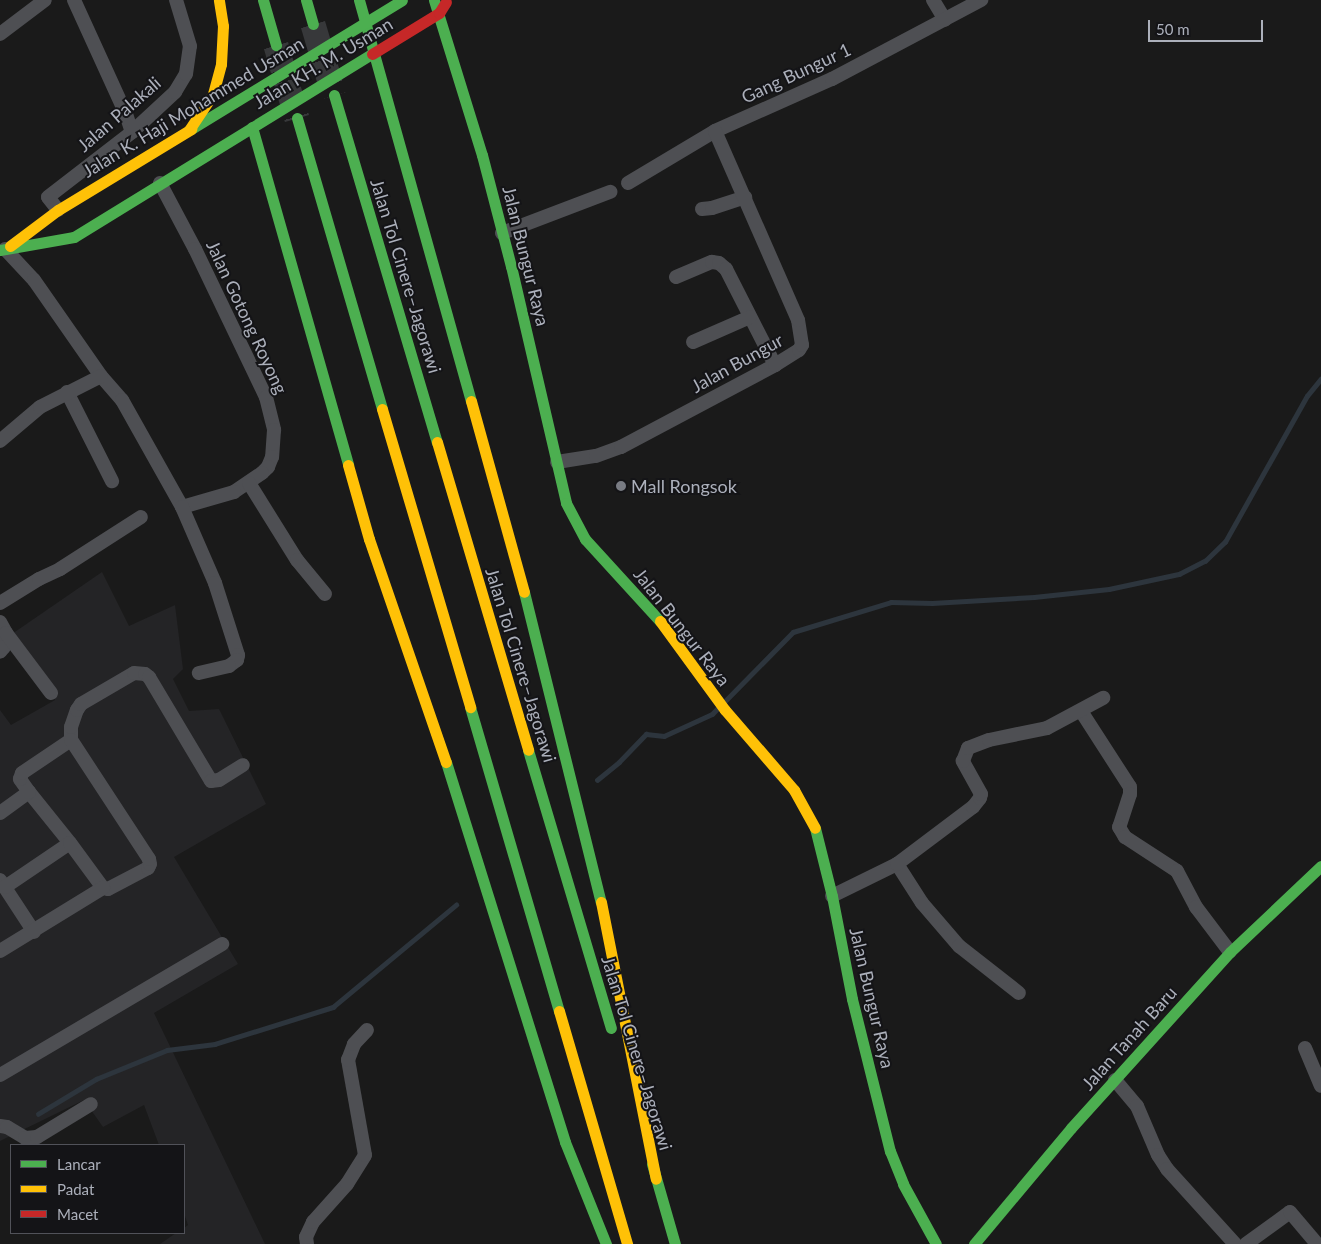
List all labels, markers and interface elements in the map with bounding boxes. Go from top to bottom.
scale bar [1151,10,1266,42]
street label: Jalan KH. M. Usman [249,13,397,113]
text: 50 m [1156,20,1190,38]
street label: Jalan K. Haji Mohammed Usman [78,32,308,182]
street label: Gang Bungur 1 [738,38,854,108]
street label: Jalan Palakali [73,72,165,156]
street label: Jalan Tol Cinere–Jagorawi [366,176,446,376]
street label: Jalan Bungur Raya [498,184,554,328]
street label: Jalan Gotong Royong [202,237,292,397]
street label: Jalan Bungur [687,329,787,397]
place label: Mall Rongsok [631,475,737,497]
marker: Mall Rongsok [615,480,627,492]
street label: Jalan Bungur Raya [629,564,735,690]
street label: Jalan Tol Cinere–Jagorawi [481,565,561,765]
street label: Jalan Bungur Raya [845,925,899,1071]
street label: Jalan Tol Cinere–Jagorawi [597,953,677,1153]
street label: Jalan Tanah Baru [1077,982,1181,1094]
legend [10,1144,185,1234]
text: Lancar [57,1155,101,1173]
text: Padat [57,1180,94,1198]
text: Macet [57,1205,98,1223]

